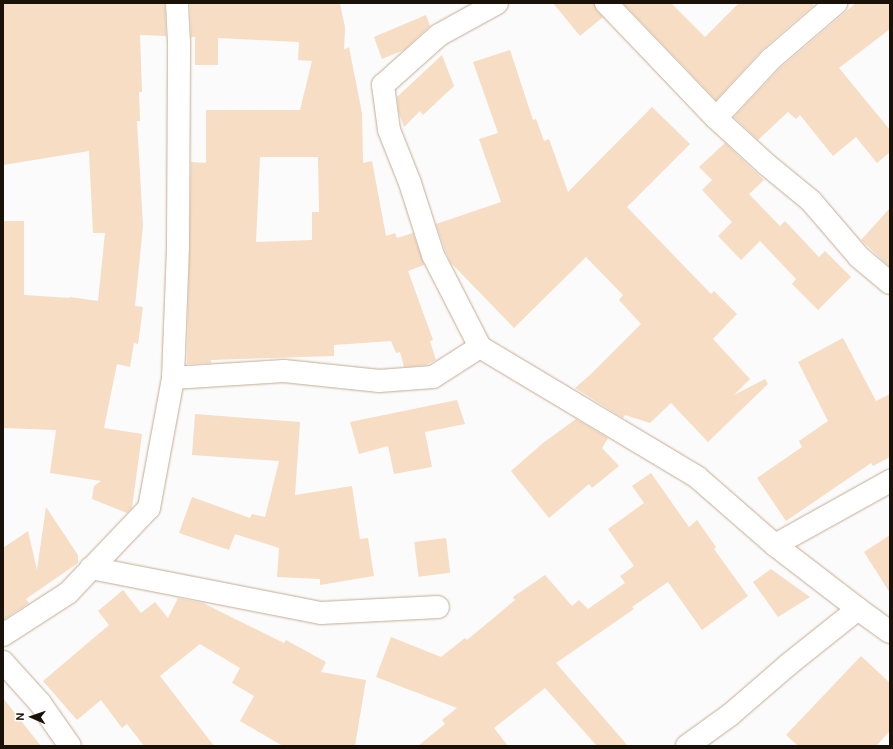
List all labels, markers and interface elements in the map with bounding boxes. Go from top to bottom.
north arrow [12,697,52,737]
text: N [13,712,27,721]

